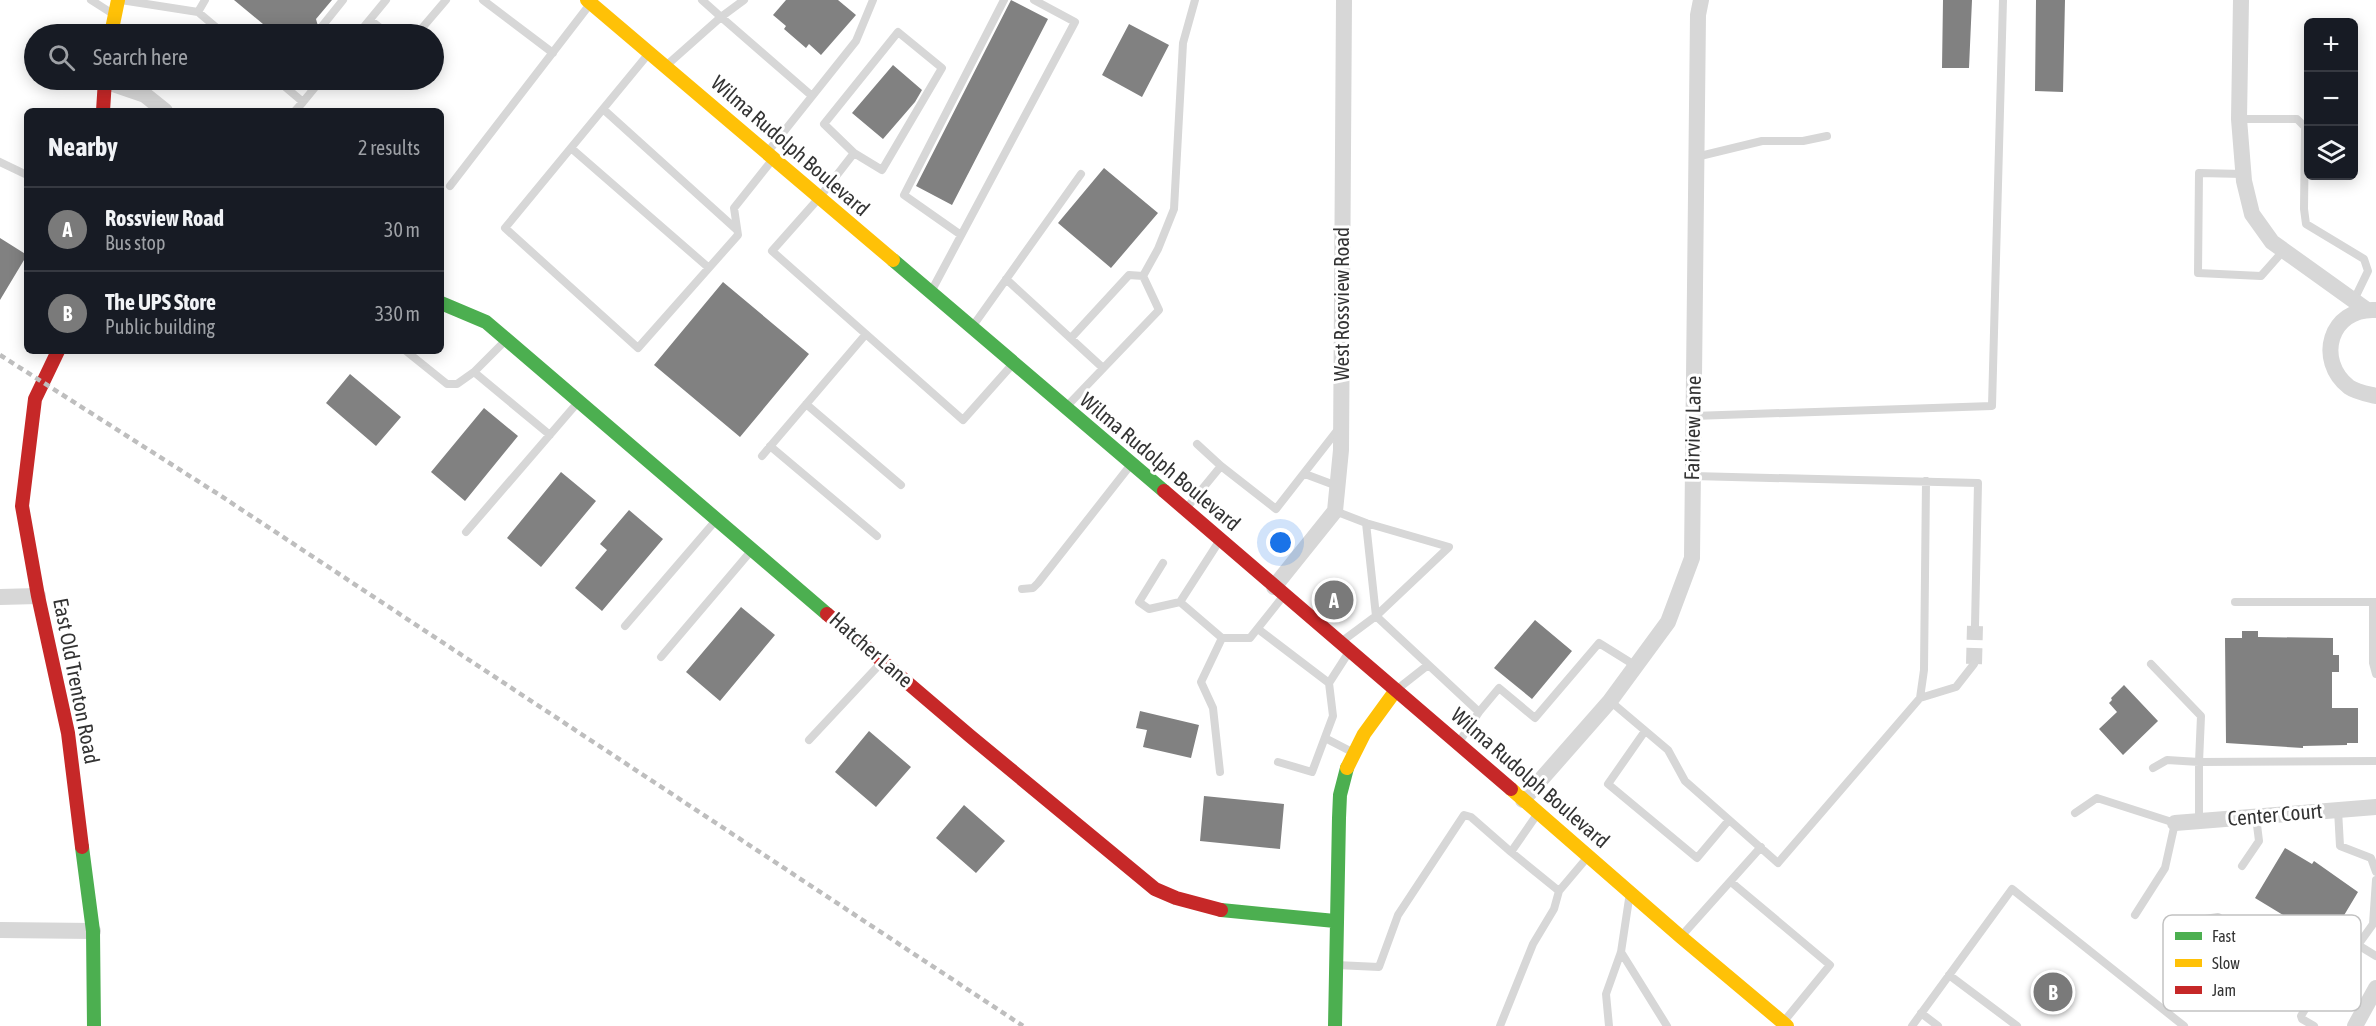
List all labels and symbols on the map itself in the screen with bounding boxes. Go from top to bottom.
street label: Wilma Rudolph Boulevard [707,70,875,220]
street label: West Rossview Road [1329,227,1353,381]
street label: Fairview Lane [1679,375,1705,481]
street label: Wilma Rudolph Boulevard [1076,387,1246,535]
your location [1266,528,1295,557]
pin: A [1314,578,1354,622]
street label: East Old Trenton Road [49,596,105,766]
street label: Hatcher Lane [825,607,918,692]
street label: Wilma Rudolph Boulevard [1447,702,1615,852]
street label: Center Court [2226,798,2323,830]
legend [2163,915,2361,1011]
text: Fast [2212,927,2236,945]
text: Slow [2212,954,2240,972]
pin: B [2034,970,2072,1014]
text: Jam [2212,981,2236,999]

